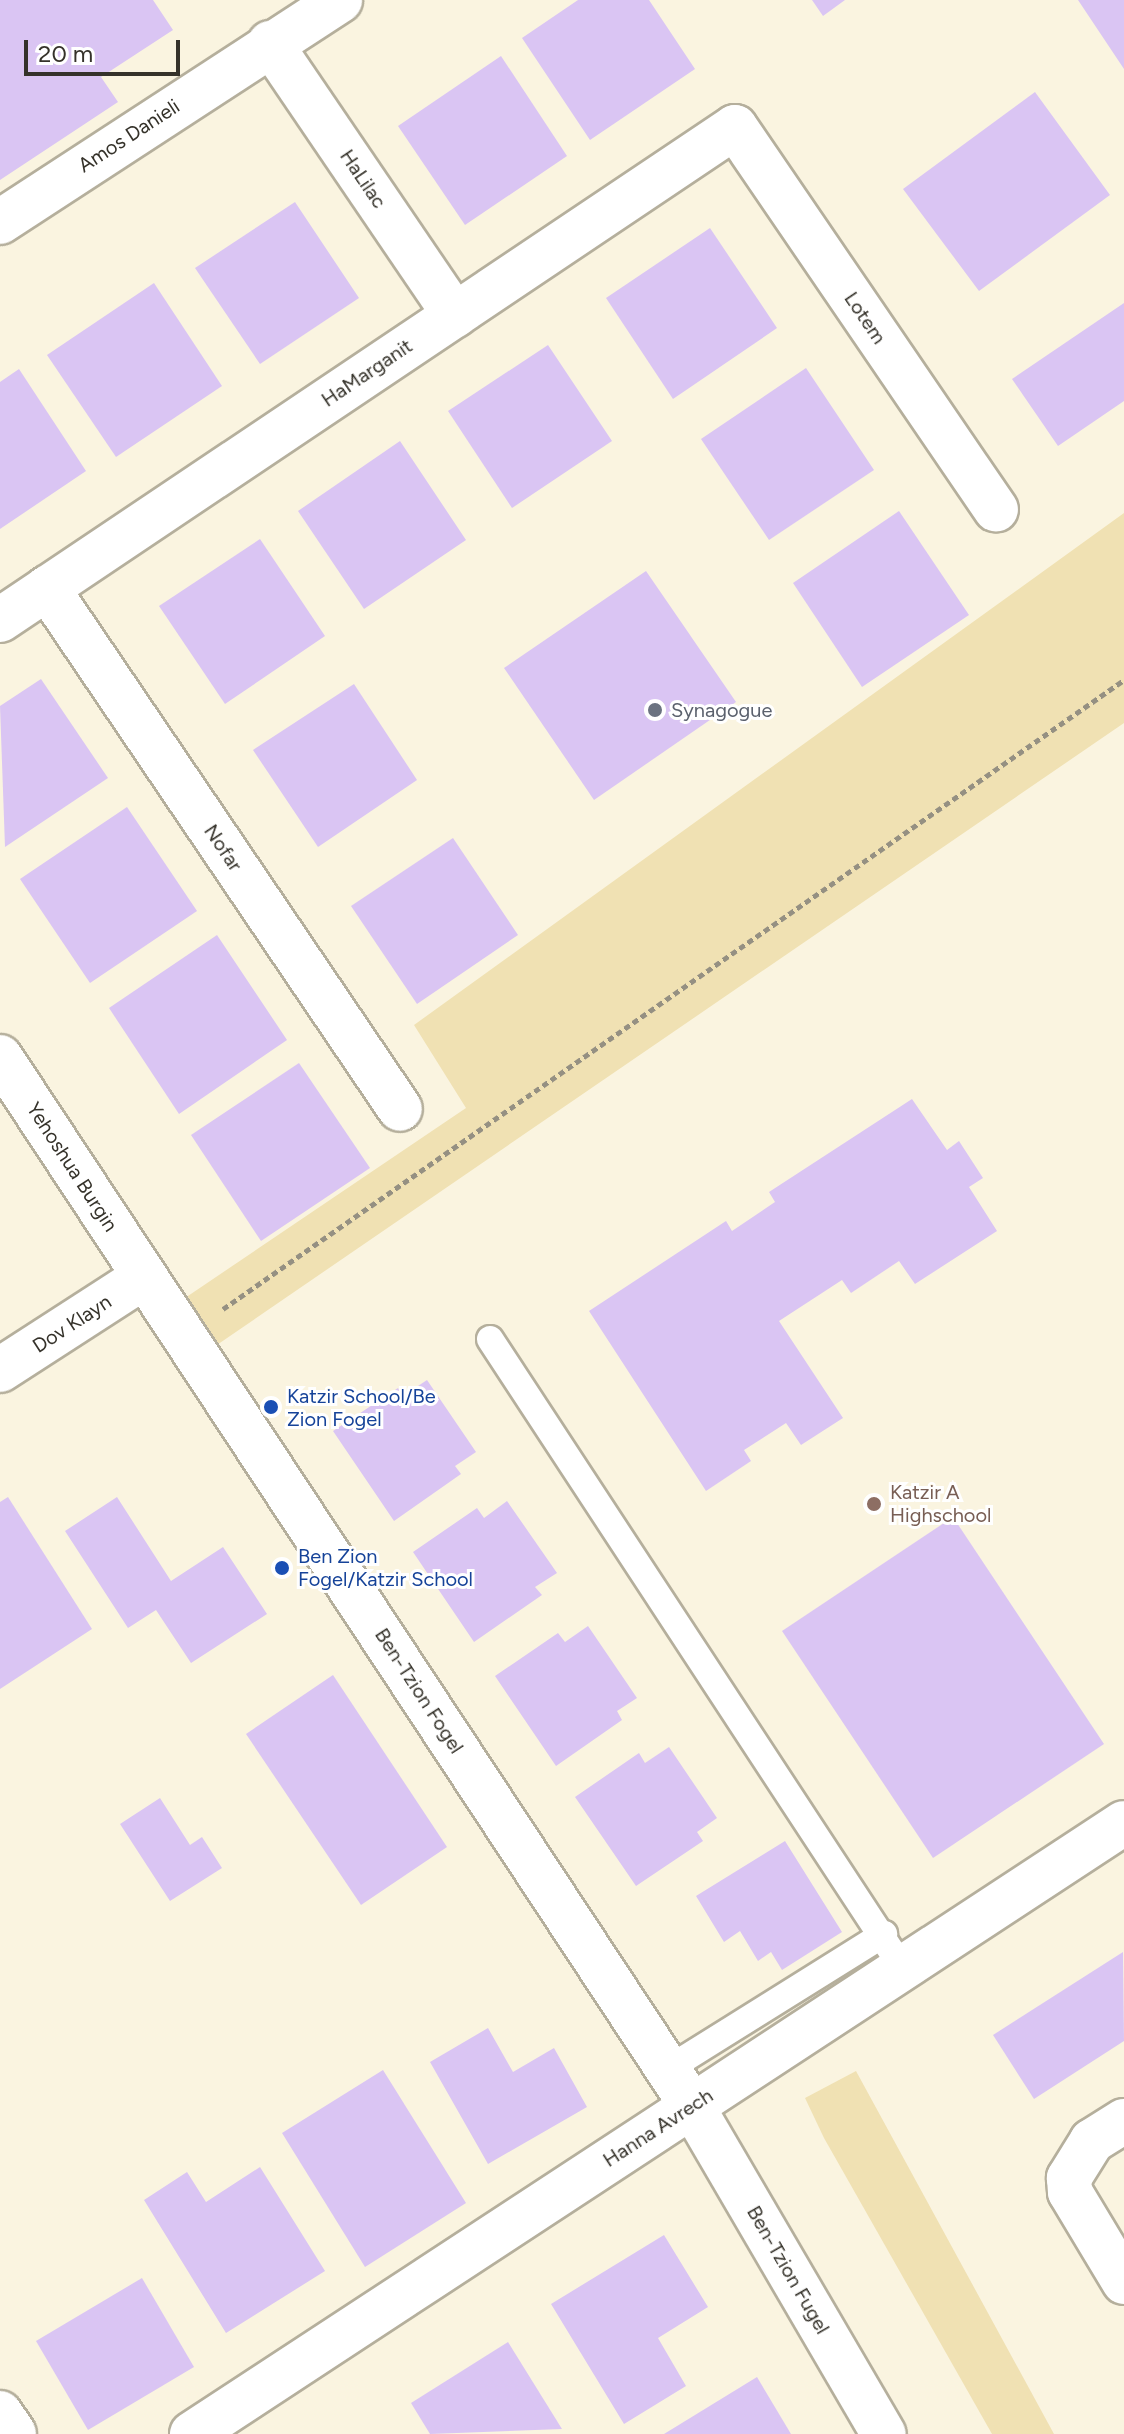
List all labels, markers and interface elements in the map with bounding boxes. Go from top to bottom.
scale bar [28,24,184,74]
text: 20 m [38,39,93,68]
street label: Amos Danieli [74,94,184,178]
street label: HaLilac [335,145,391,213]
street label: Lotem [839,287,891,349]
street label: HaMarganit [317,334,417,412]
place label: Synagogue [671,698,772,722]
marker: Synagogue [646,701,664,719]
street label: Nofar [199,820,247,876]
street label: Yehoshua Burgin [21,1098,123,1236]
street label: Dov Klayn [28,1290,116,1358]
place label: Katzir School/Be Zion Fogel [287,1384,436,1431]
marker: Katzir School/Be Zion Fogel [262,1398,280,1416]
place label: Katzir A Highschool [890,1480,991,1527]
marker: Katzir A Highschool [865,1495,883,1513]
place label: Ben Zion Fogel/Katzir School [298,1544,473,1591]
marker: Ben Zion Fogel/Katzir School [273,1559,291,1577]
street label: Ben-Tzion Fogel [370,1624,468,1758]
street label: Hanna Avrech [599,2084,717,2172]
street label: Ben-Tzion Fugel [742,2202,834,2338]

